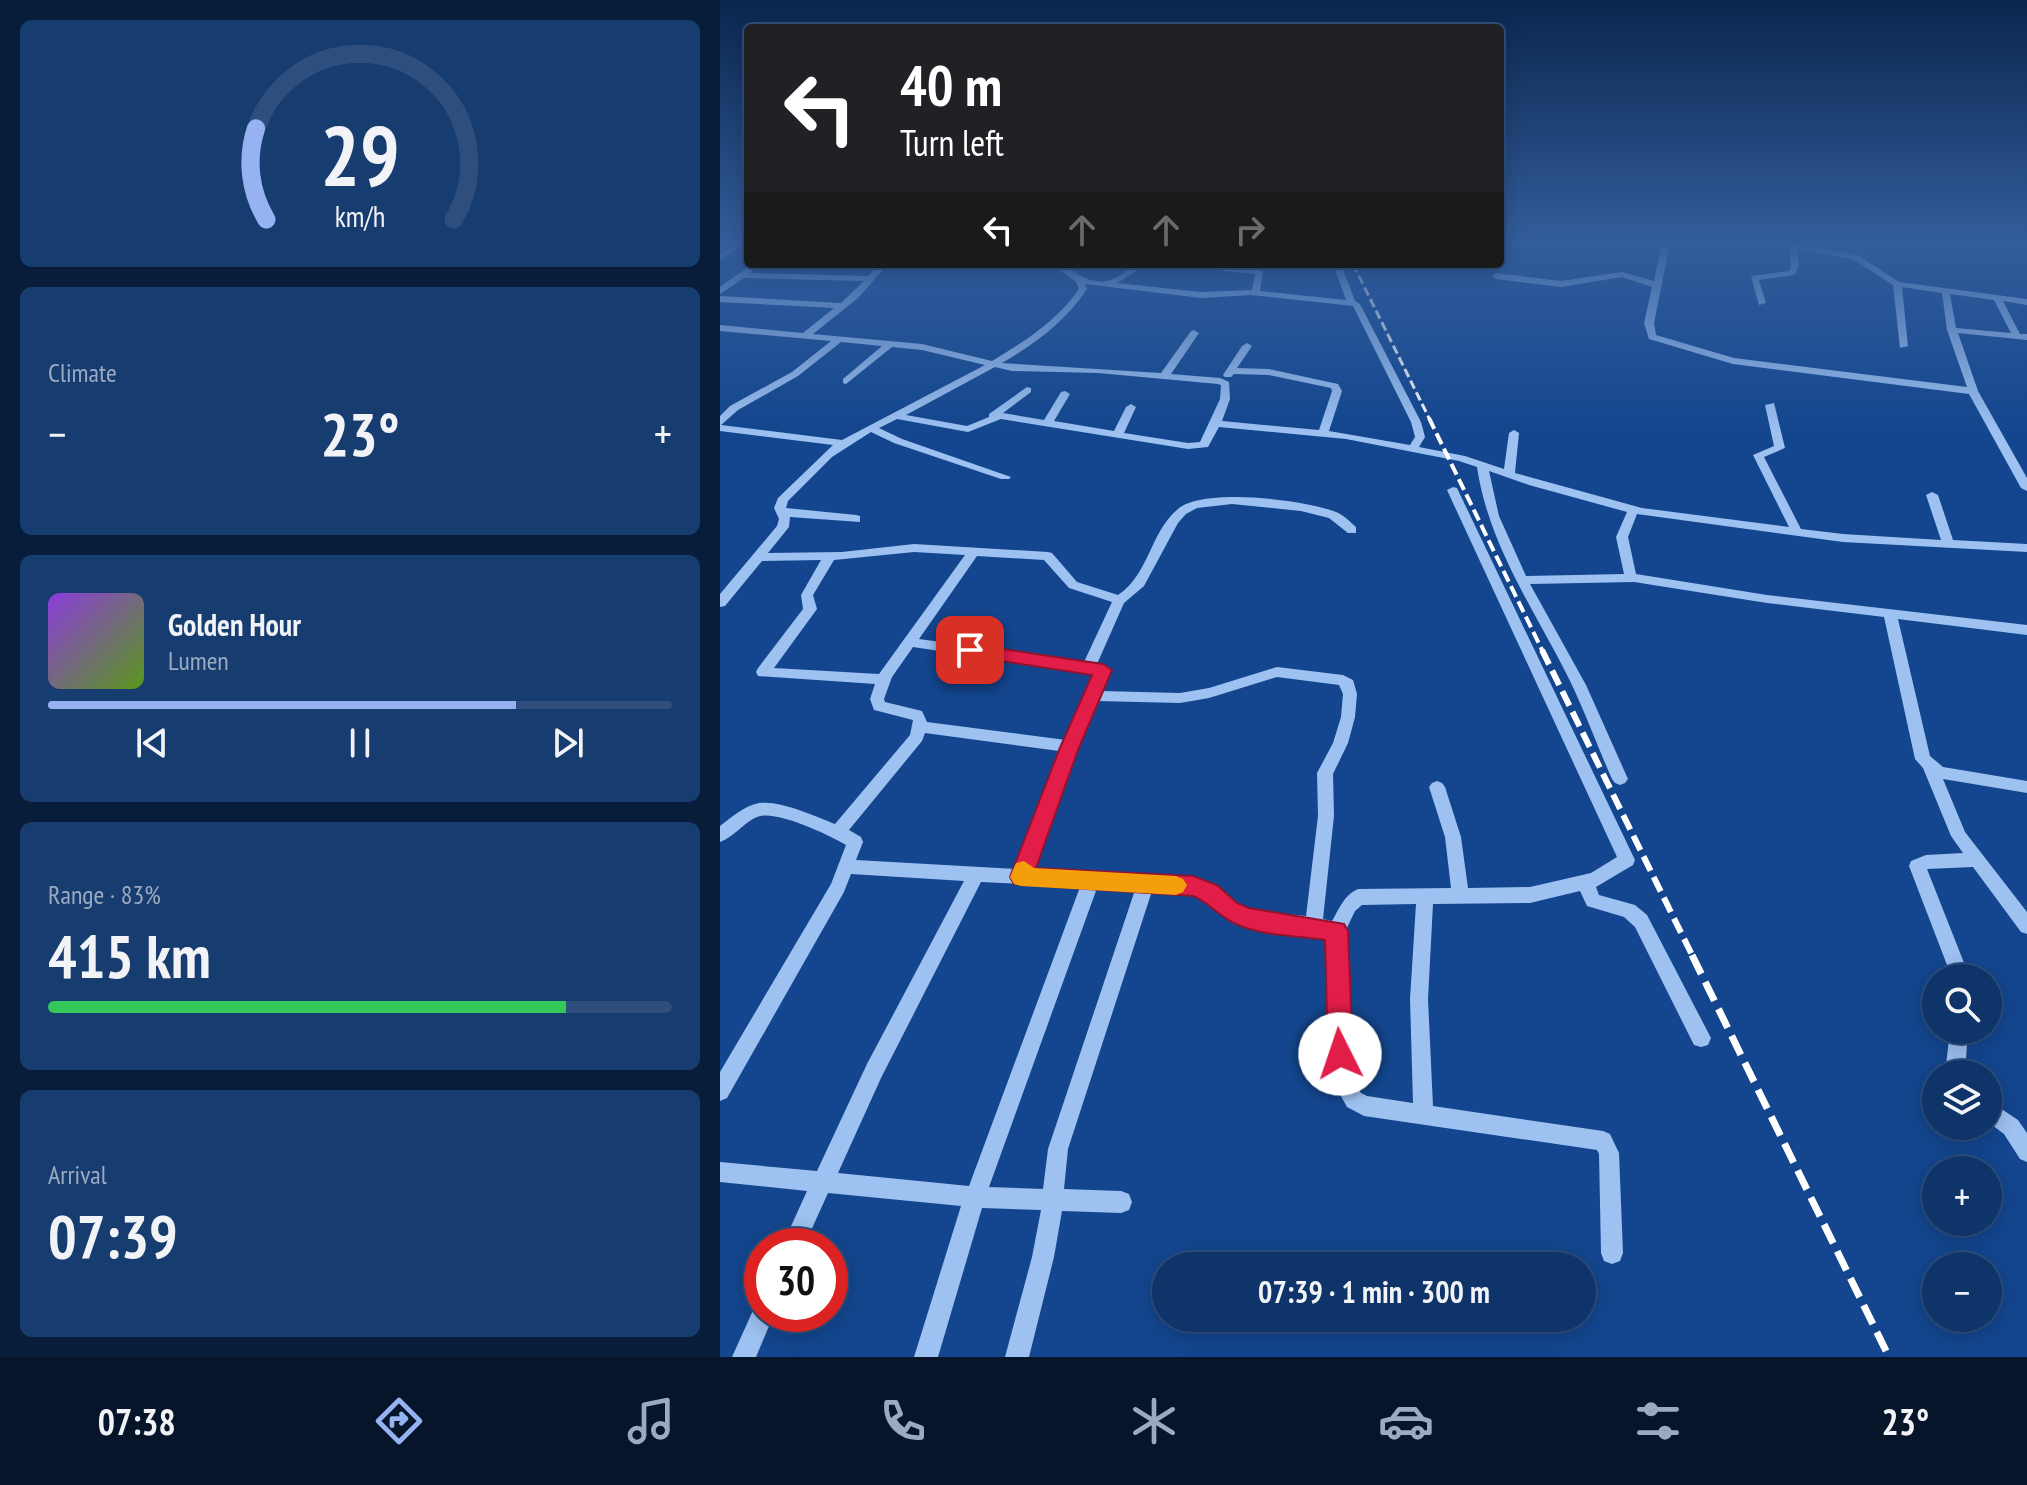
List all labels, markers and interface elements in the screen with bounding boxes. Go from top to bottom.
text: 40 m [900,49,1002,121]
icon: left [768,56,872,160]
text: 29 [320,100,400,208]
text: Turn left [900,119,1004,166]
text: km/h [335,198,385,235]
icon: left [976,208,1020,252]
icon: ahead [1060,208,1104,252]
icon: ahead [1144,208,1188,252]
icon: right [1228,208,1272,252]
text: Climate [48,356,117,389]
text: 23° [320,395,400,473]
text: − [48,405,66,462]
text: + [654,405,672,462]
text: Golden Hour [168,605,301,644]
pin [936,616,1004,684]
icon: arrive [948,628,992,672]
text: Lumen [168,644,229,677]
icon: previous [130,721,174,765]
icon: pause [338,721,382,765]
icon: next [546,721,590,765]
text: Range · 83% [48,878,161,911]
text: 415 km [48,917,211,995]
map controls [1922,964,2002,1332]
button: search [1922,964,2002,1044]
position arrow [1298,1012,1382,1096]
button: layers [1922,1060,2002,1140]
button: + [1922,1156,2002,1236]
text: Arrival [48,1158,107,1191]
text: 07:39 [48,1197,178,1275]
speed limit sign: 30 [744,1228,848,1332]
button: − [1922,1252,2002,1332]
text: 07:39 · 1 min · 300 m [1258,1272,1490,1311]
icon: directions [371,1393,427,1449]
icon: music [623,1393,679,1449]
icon: phone [875,1393,931,1449]
icon: climate [1126,1393,1182,1449]
icon: car [1378,1393,1434,1449]
icon: filters [1630,1393,1686,1449]
text: 07:38 [98,1398,176,1445]
text: 23° [1882,1398,1929,1445]

